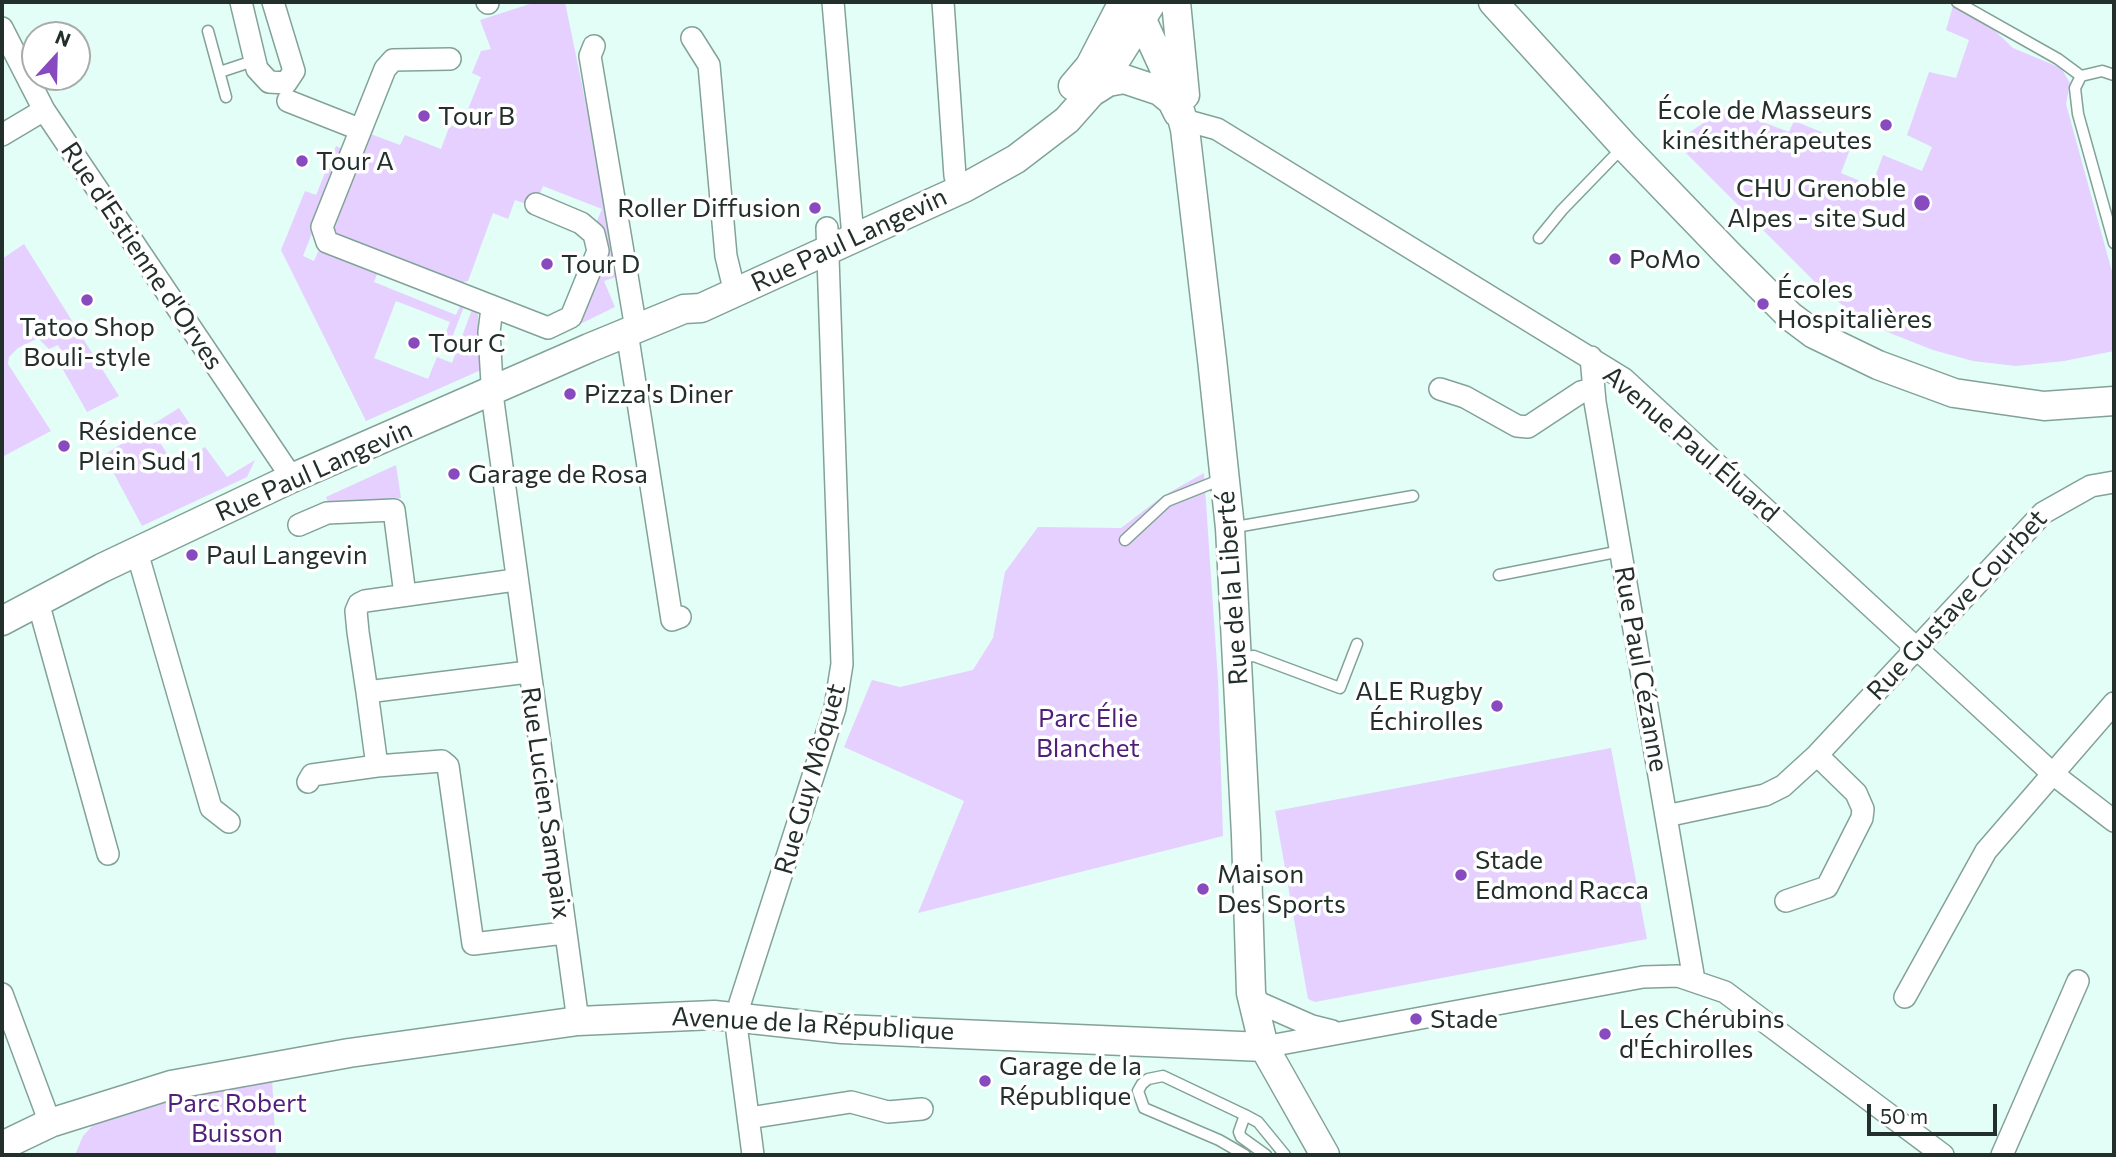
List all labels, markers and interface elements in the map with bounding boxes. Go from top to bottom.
north arrow [21,21,91,91]
text: N [52,25,74,51]
place label: École de Masseurs kinésithérapeutes [1657,94,1872,156]
place label: Tour B [438,100,515,132]
marker: Tour B [416,108,432,124]
marker: École de Masseurs kinésithérapeutes [1878,117,1894,133]
street label: Rue d'Estienne d'Orves [54,136,230,376]
place label: Tour A [316,145,394,177]
marker: Tour A [294,153,310,169]
place label: CHU Grenoble Alpes - site Sud [1727,172,1906,234]
street label: Rue Paul Langevin [746,181,952,299]
place label: Roller Diffusion [617,192,801,224]
marker: CHU Grenoble Alpes - site Sud [1912,193,1932,213]
marker: Roller Diffusion [807,200,823,216]
place label: PoMo [1629,243,1701,275]
place label: Tour D [561,248,640,280]
marker: PoMo [1607,251,1623,267]
marker: Tour D [539,256,555,272]
place label: Écoles Hospitalières [1777,273,1932,334]
marker: Tatoo Shop Bouli-style [79,292,95,308]
marker: Écoles Hospitalières [1755,296,1771,312]
place label: Tatoo Shop Bouli-style [19,311,155,372]
place label: Tour C [428,327,506,359]
marker: Tour C [406,335,422,351]
street label: Avenue Paul Éluard [1597,359,1785,529]
place label: Pizza's Diner [584,378,733,410]
marker: Pizza's Diner [562,386,578,402]
street label: Rue Paul Langevin [211,414,417,528]
place label: Résidence Plein Sud 1 [78,415,202,476]
marker: Résidence Plein Sud 1 [56,438,72,454]
place label: Garage de Rosa [468,458,648,490]
marker: Garage de Rosa [446,466,462,482]
street label: Rue de la Liberté [1210,490,1254,686]
street label: Rue Gustave Courbet [1861,503,2053,707]
place label: Paul Langevin [206,539,368,571]
marker: Paul Langevin [184,547,200,563]
street label: Rue Paul Cézanne [1608,564,1674,774]
place label: ALE Rugby Échirolles [1355,675,1483,736]
street label: Rue Guy Môquet [768,680,852,878]
street label: Rue Lucien Sampaix [514,685,578,921]
marker: ALE Rugby Échirolles [1489,698,1505,714]
park label: Parc Élie Blanchet [1036,702,1140,764]
place label: Stade Edmond Racca [1475,844,1649,906]
place label: Maison Des Sports [1217,858,1346,920]
marker: Stade Edmond Racca [1453,867,1469,883]
marker: Maison Des Sports [1195,881,1211,897]
street label: Avenue de la République [671,1001,955,1047]
place label: Stade [1430,1003,1498,1035]
place label: Les Chérubins d'Échirolles [1619,1003,1785,1064]
marker: Stade [1408,1011,1424,1027]
marker: Les Chérubins d'Échirolles [1597,1026,1613,1042]
place label: Garage de la République [999,1050,1142,1112]
marker: Garage de la République [977,1073,993,1089]
park label: Parc Robert Buisson [167,1087,307,1148]
scale bar [1871,1090,2000,1134]
text: 50 m [1880,1103,1928,1128]

